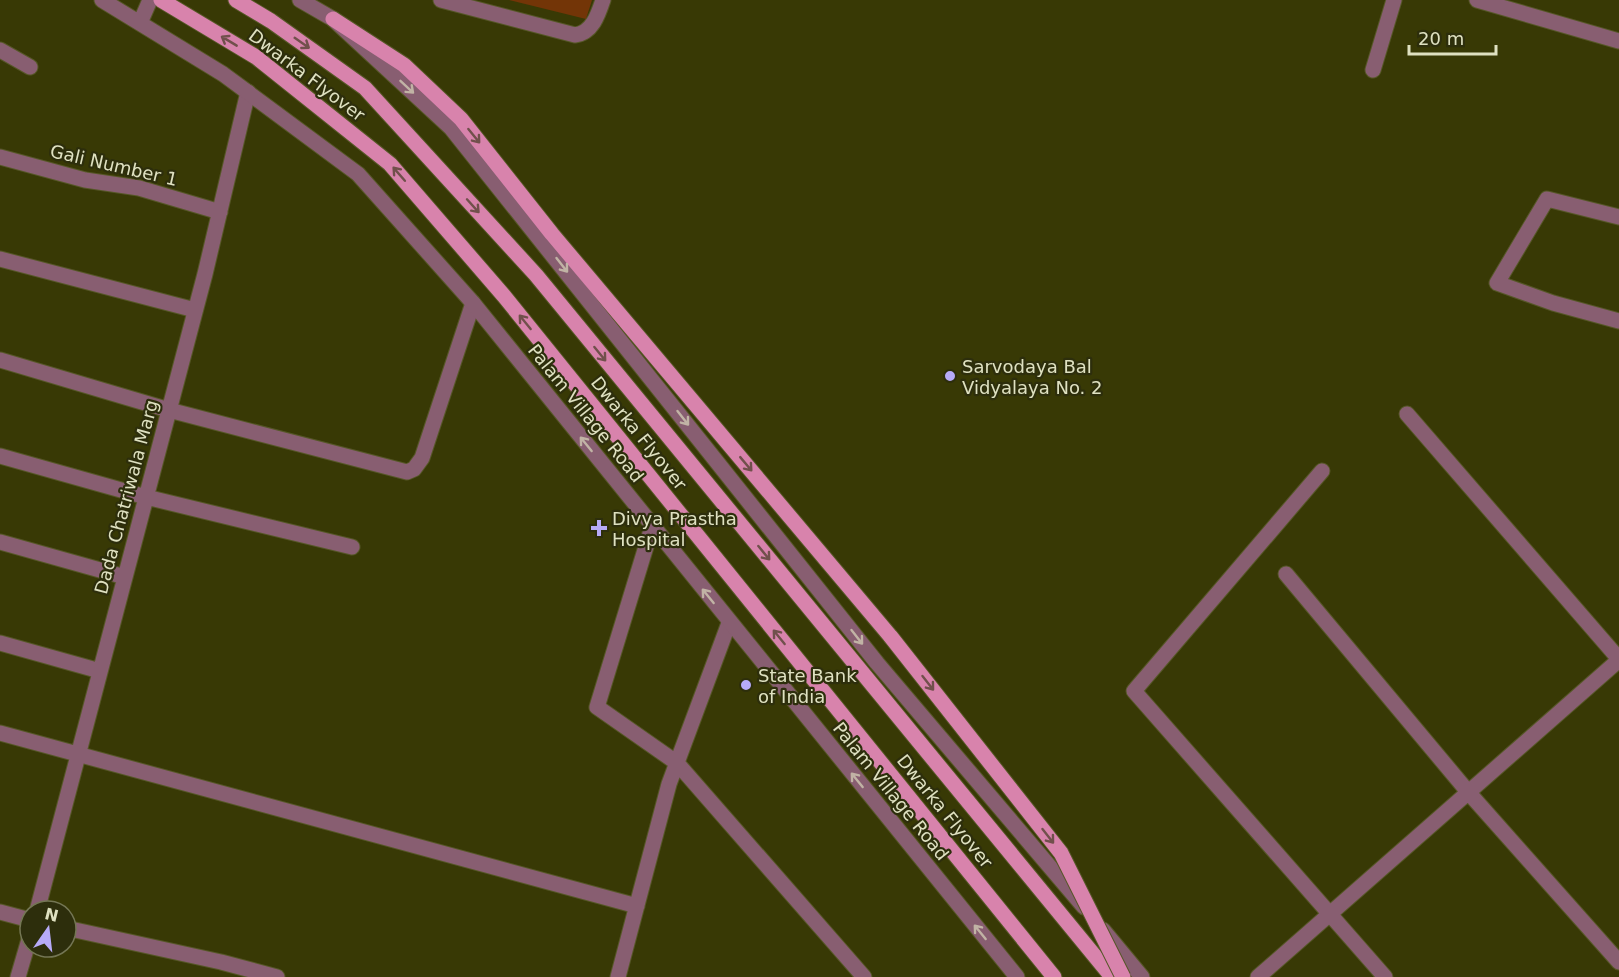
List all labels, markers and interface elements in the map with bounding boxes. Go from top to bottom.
scale bar [1409,18,1496,56]
street label: Dwarka Flyover [245,24,370,126]
text: 20 m [1418,28,1464,49]
one-way arrow [221,35,238,47]
one-way arrow [294,37,310,49]
one-way arrow [399,80,414,94]
one-way arrow [467,128,480,144]
street label: Gali Number 1 [48,140,180,190]
one-way arrow [392,166,405,182]
one-way arrow [466,198,480,213]
one-way arrow [555,257,568,273]
one-way arrow [518,315,532,330]
street label: Palam Village Road [524,340,648,486]
one-way arrow [593,346,607,361]
place label: Sarvodaya Bal Vidyalaya No. 2 [962,356,1103,398]
marker: Sarvodaya Bal Vidyalaya No. 2 [943,369,957,383]
street label: Dwarka Flyover [587,372,692,494]
street label: Dada Chatriwala Marg [90,398,162,596]
one-way arrow [677,410,690,426]
one-way arrow [579,436,592,452]
one-way arrow [739,456,752,472]
place label: Divya Prastha Hospital [612,508,737,550]
marker: Divya Prastha Hospital [590,519,608,537]
one-way arrow [757,545,771,560]
one-way arrow [701,589,714,605]
one-way arrow [850,628,863,644]
one-way arrow [773,630,786,646]
place label: State Bank of India [758,665,857,707]
one-way arrow [921,674,934,690]
marker: State Bank of India [739,678,753,692]
street label: Palam Village Road [829,718,953,864]
street label: Dwarka Flyover [893,750,998,872]
one-way arrow [851,773,864,789]
one-way arrow [1041,828,1054,844]
north arrow [18,899,78,959]
text: N [43,904,60,926]
one-way arrow [974,924,987,940]

